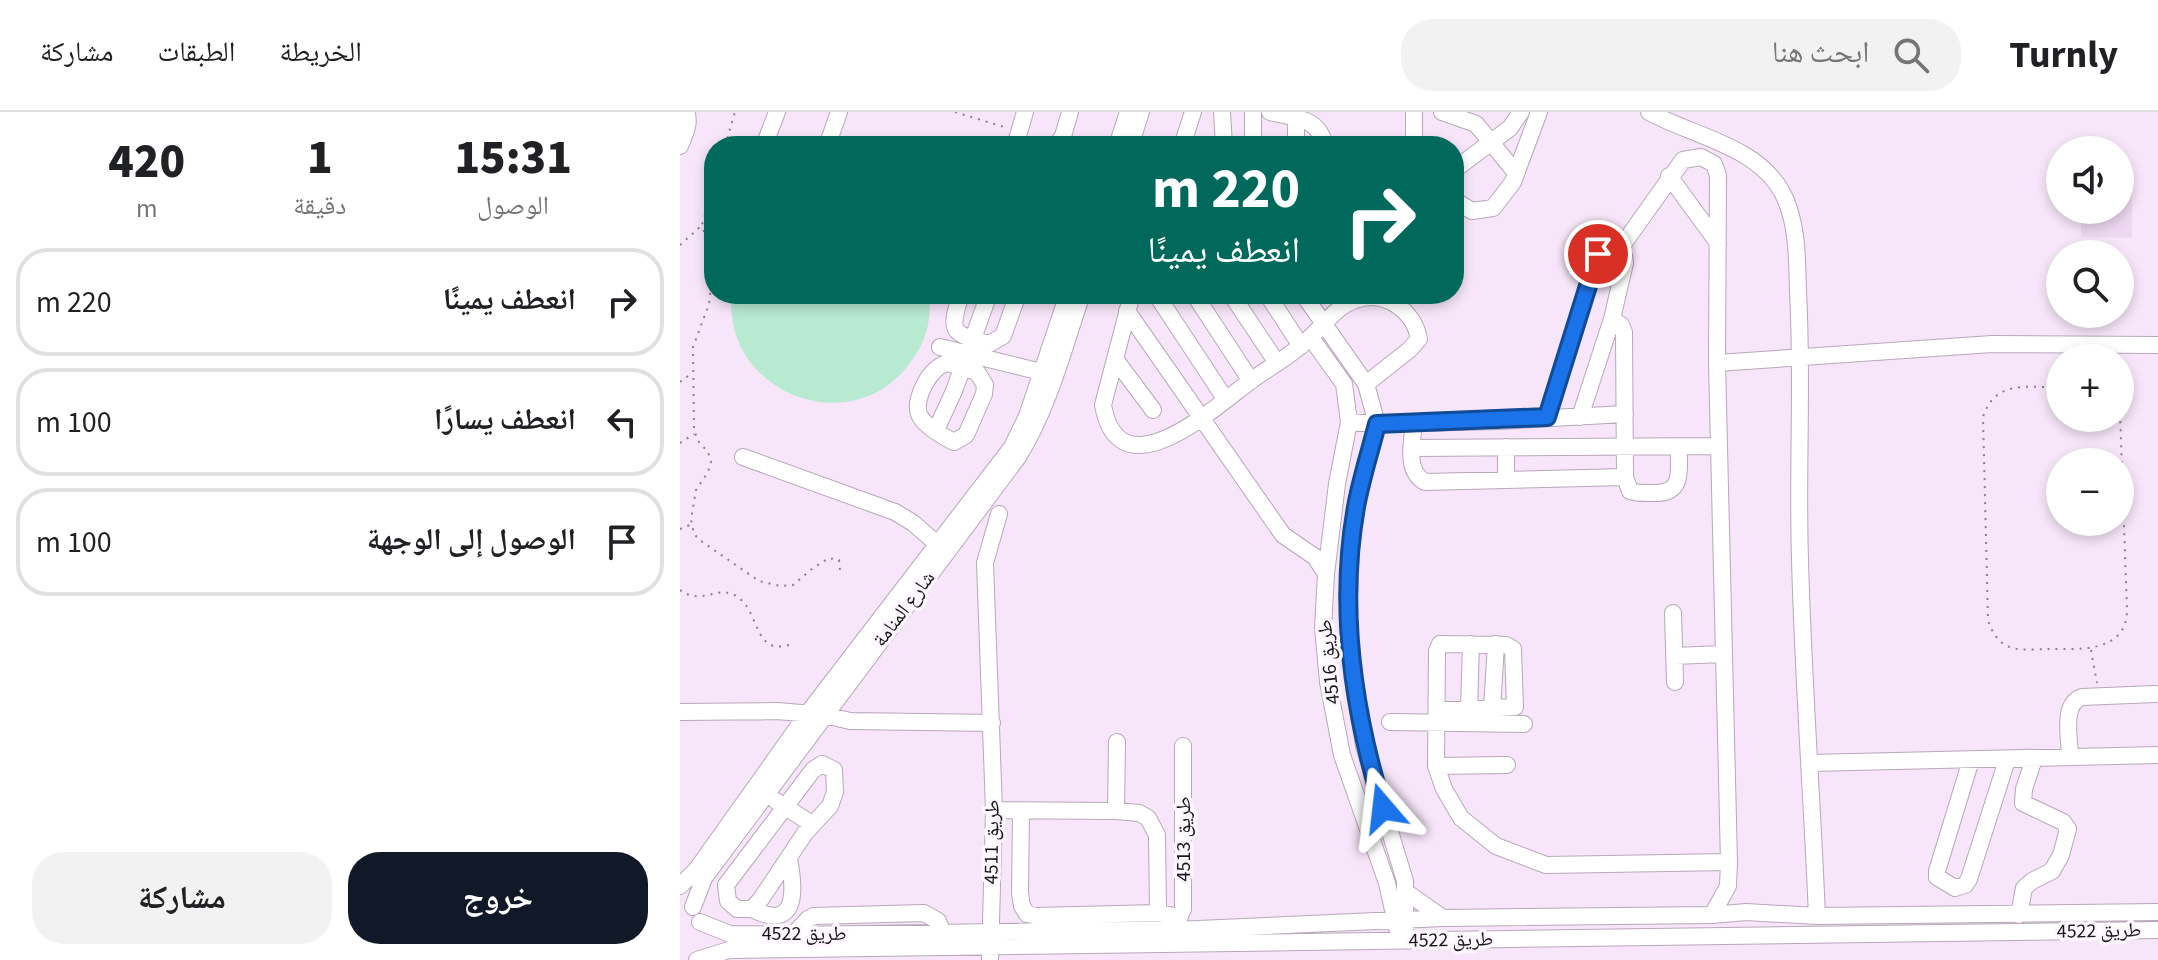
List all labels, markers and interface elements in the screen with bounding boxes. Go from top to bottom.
search box [1401,19,1961,91]
text: Turnly [2009,28,2118,82]
text: ابحث هنا [1772,31,1869,74]
text: مشاركة [40,32,114,72]
text: الطبقات [158,32,235,72]
text: الخريطة [279,32,362,72]
icon: search [1889,33,1933,77]
text: 1 [307,124,333,192]
text: 15:31 [454,124,572,192]
text: 420 [108,128,185,196]
map controls [2046,136,2134,536]
button: sound [2046,136,2134,224]
text: 220 m [1152,150,1300,229]
icon: right [1328,168,1432,272]
text: دقيقة [293,187,346,224]
text: الوصول [477,187,549,224]
text: m [136,190,157,227]
pin [1564,220,1632,288]
text: انعطف يمينًا [1148,225,1300,276]
icon: arrive [1576,232,1620,276]
button: search [2046,240,2134,328]
text: انعطف يمينًا [443,278,576,321]
icon: right [600,280,644,324]
text: 220 m [36,281,112,324]
button: + [2046,344,2134,432]
text: انعطف يسارًا [434,398,576,441]
icon: left [600,400,644,444]
text: 100 m [36,401,112,444]
button: − [2046,448,2134,536]
text: الوصول إلى الوجهة [367,518,576,561]
icon: arrive [600,520,644,564]
text: 100 m [36,521,112,564]
street label: شارع المنامة [866,565,942,653]
street label: طريق 4516 [1311,618,1347,706]
position arrow [1341,766,1425,850]
street label: طريق 4513 [1170,797,1198,881]
street label: طريق 4511 [977,799,1007,885]
button: مشاركة [32,852,332,944]
button: خروج [348,852,648,944]
street label: طريق 4522 [2056,916,2142,946]
street label: طريق 4522 [762,920,846,948]
street label: طريق 4522 [1408,925,1494,955]

